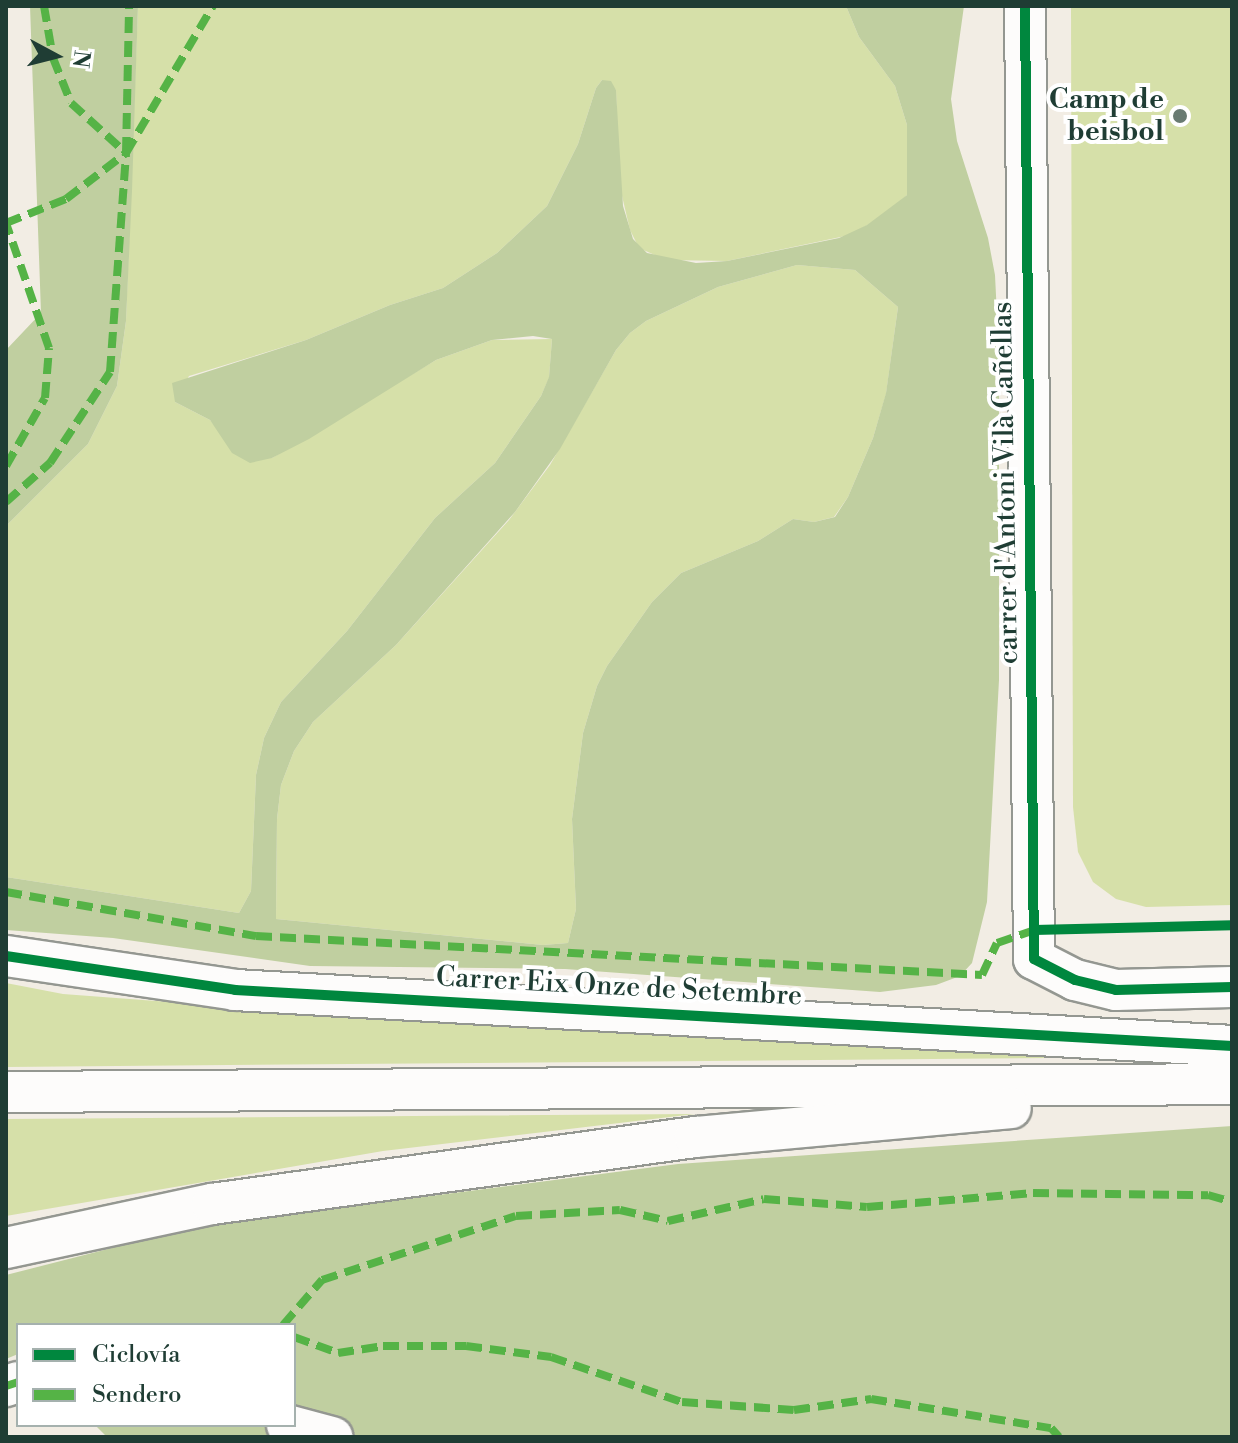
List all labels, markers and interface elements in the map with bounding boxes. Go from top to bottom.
north arrow [16,16,96,96]
text: N [66,49,95,69]
place label: Camp de beisbol [1049,83,1164,149]
marker: Camp de beisbol [1171,107,1189,125]
street label: carrer d'Antoni Vilà Cañellas [986,301,1026,665]
street label: Carrer Eix Onze de Setembre [435,961,803,1013]
legend [16,1323,296,1427]
text: Ciclovía [92,1340,180,1370]
text: Sendero [92,1380,182,1410]

